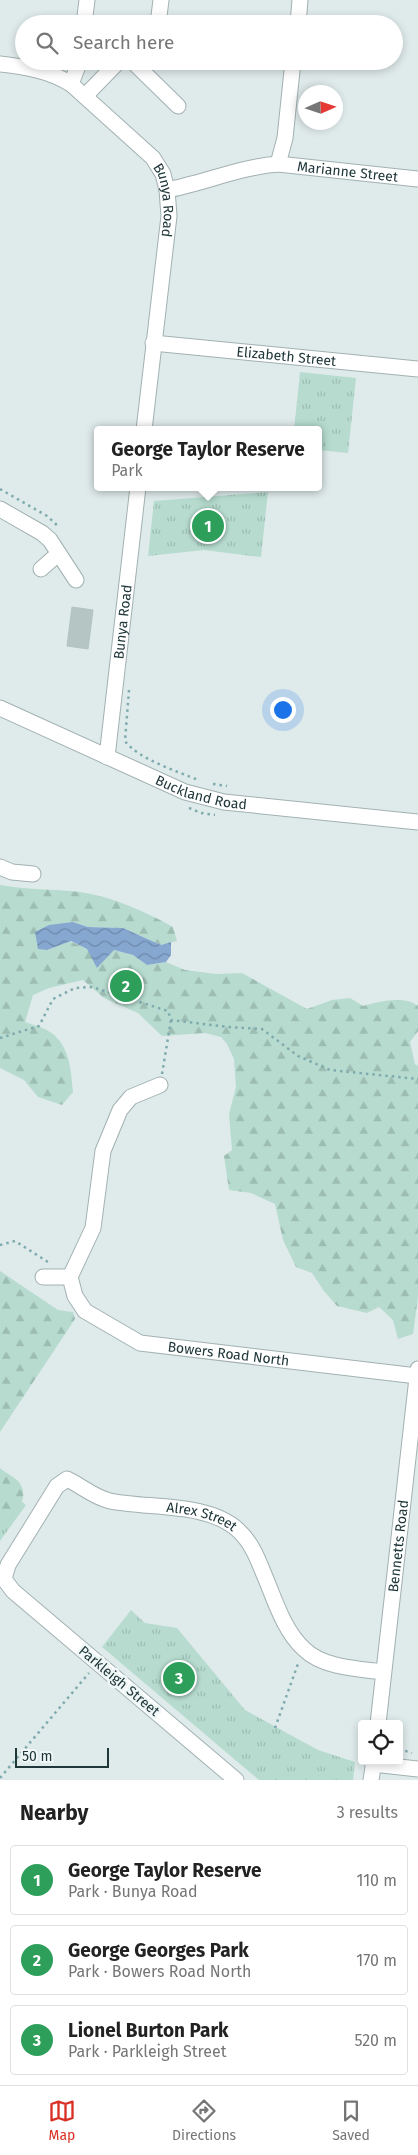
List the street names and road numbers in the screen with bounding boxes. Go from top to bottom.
street label: Marianne Street [296,158,400,185]
street label: Bunya Road [150,160,178,238]
street label: Elizabeth Street [236,343,338,370]
street label: Bunya Road [110,584,135,660]
street label: Buckland Road [153,771,248,813]
street label: Bowers Road North [167,1338,290,1369]
street label: Alrex Street [166,1498,241,1535]
street label: Bennetts Road [384,1499,412,1593]
street label: Parkleigh Street [75,1642,164,1720]

